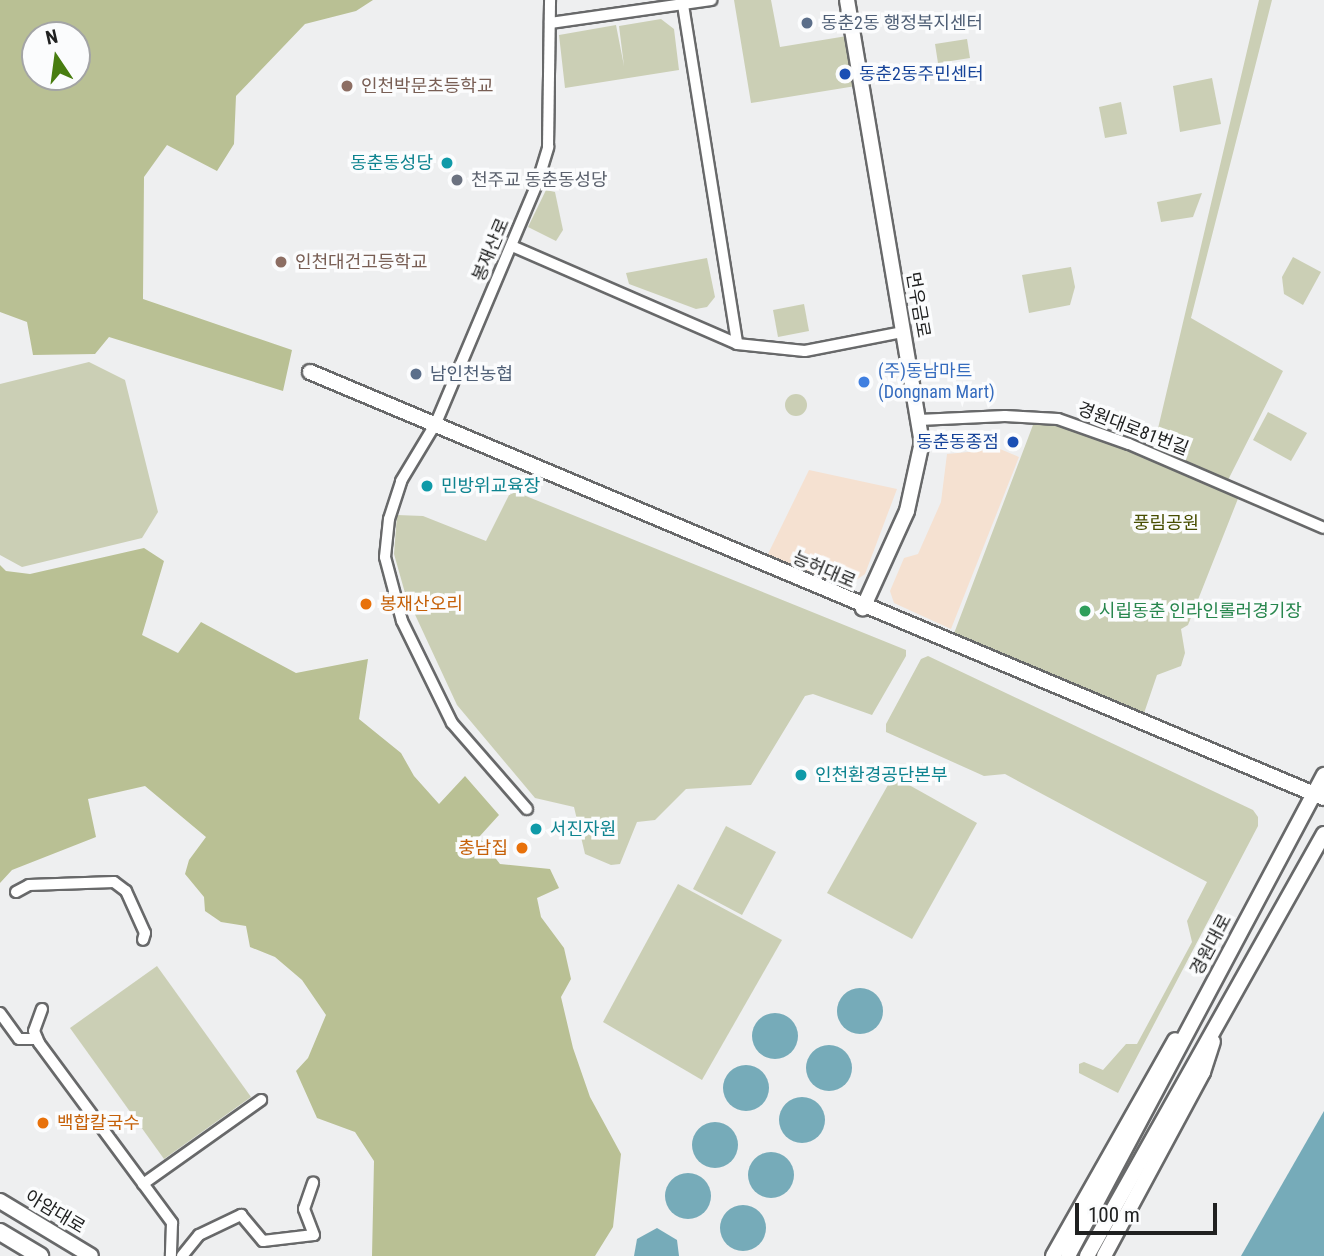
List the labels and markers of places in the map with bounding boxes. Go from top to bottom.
place label: 동춘2동 행정복지센터 [821,12,983,34]
marker: 동춘2동 행정복지센터 [799,15,815,31]
place label: 동춘2동주민센터 [859,63,984,85]
marker: 동춘2동주민센터 [837,66,853,82]
place label: 인천박문초등학교 [361,75,493,97]
marker: 인천박문초등학교 [339,78,355,94]
place label: 동춘동성당 [350,152,433,174]
marker: 동춘동성당 [439,155,455,171]
place label: 천주교 동춘동성당 [471,169,608,191]
marker: 천주교 동춘동성당 [449,172,465,188]
place label: 인천대건고등학교 [295,251,427,273]
marker: 인천대건고등학교 [273,254,289,270]
place label: (주)동남마트 (Dongnam Mart) [878,361,995,404]
place label: 남인천농협 [430,363,513,385]
marker: 남인천농협 [408,366,424,382]
marker: (주)동남마트 (Dongnam Mart) [856,374,872,390]
place label: 동춘동종점 [916,431,999,453]
marker: 동춘동종점 [1005,434,1021,450]
place label: 민방위교육장 [441,475,540,497]
marker: 민방위교육장 [419,478,435,494]
place label: 봉재산오리 [380,593,463,615]
marker: 봉재산오리 [358,596,374,612]
place label: 시립동춘 인라인롤러경기장 [1099,600,1302,622]
marker: 시립동춘 인라인롤러경기장 [1077,603,1093,619]
place label: 인천환경공단본부 [815,764,947,786]
marker: 인천환경공단본부 [793,767,809,783]
place label: 서진자원 [550,818,616,840]
marker: 서진자원 [528,821,544,837]
place label: 충남집 [458,837,508,859]
marker: 충남집 [514,840,530,856]
place label: 백합칼국수 [57,1112,140,1134]
marker: 백합칼국수 [35,1115,51,1131]

